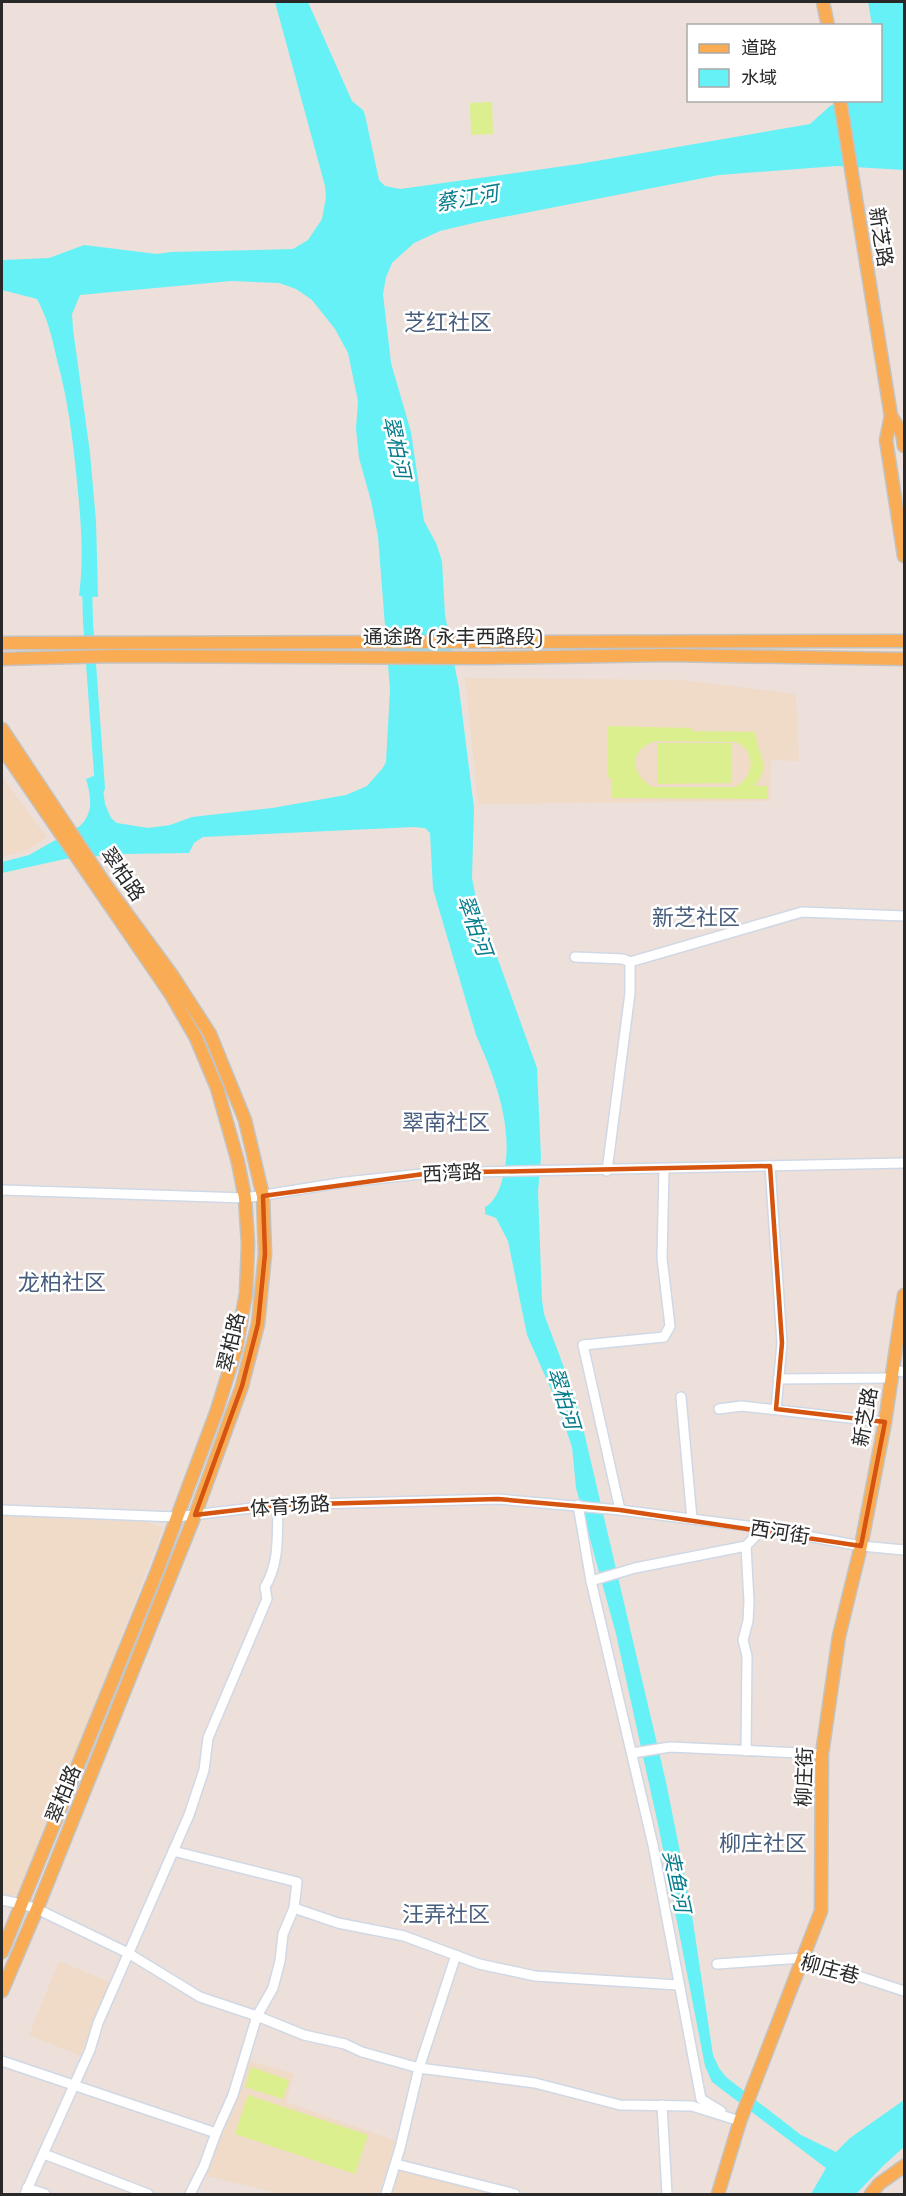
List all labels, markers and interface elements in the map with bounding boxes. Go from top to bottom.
legend [687,24,882,102]
text: 道路 [741,36,777,59]
text: 水域 [741,66,777,89]
water label: 蔡江河 [434,179,504,217]
street label: 新芝路 [863,205,899,269]
district label: 芝红社区 [404,308,492,336]
water label: 翠柏河 [377,413,418,485]
street label: 通途路 (永丰西路段) [363,624,543,650]
street label: 翠柏路 [95,842,151,906]
water label: 翠柏河 [452,891,500,963]
district label: 新芝社区 [652,903,740,931]
district label: 翠南社区 [402,1108,490,1136]
street label: 西湾路 [421,1158,483,1188]
district label: 龙柏社区 [18,1268,106,1296]
street label: 翠柏路 [212,1310,250,1374]
water label: 翠柏河 [542,1364,587,1436]
street label: 新芝路 [847,1385,883,1449]
street label: 体育场路 [249,1490,331,1522]
street label: 西河街 [748,1514,812,1550]
street label: 柳庄街 [790,1747,818,1807]
street label: 翠柏路 [40,1761,86,1827]
district label: 柳庄社区 [719,1829,807,1857]
water label: 卖鱼河 [657,1847,698,1919]
district label: 汪弄社区 [402,1900,490,1928]
street label: 柳庄巷 [798,1949,862,1989]

